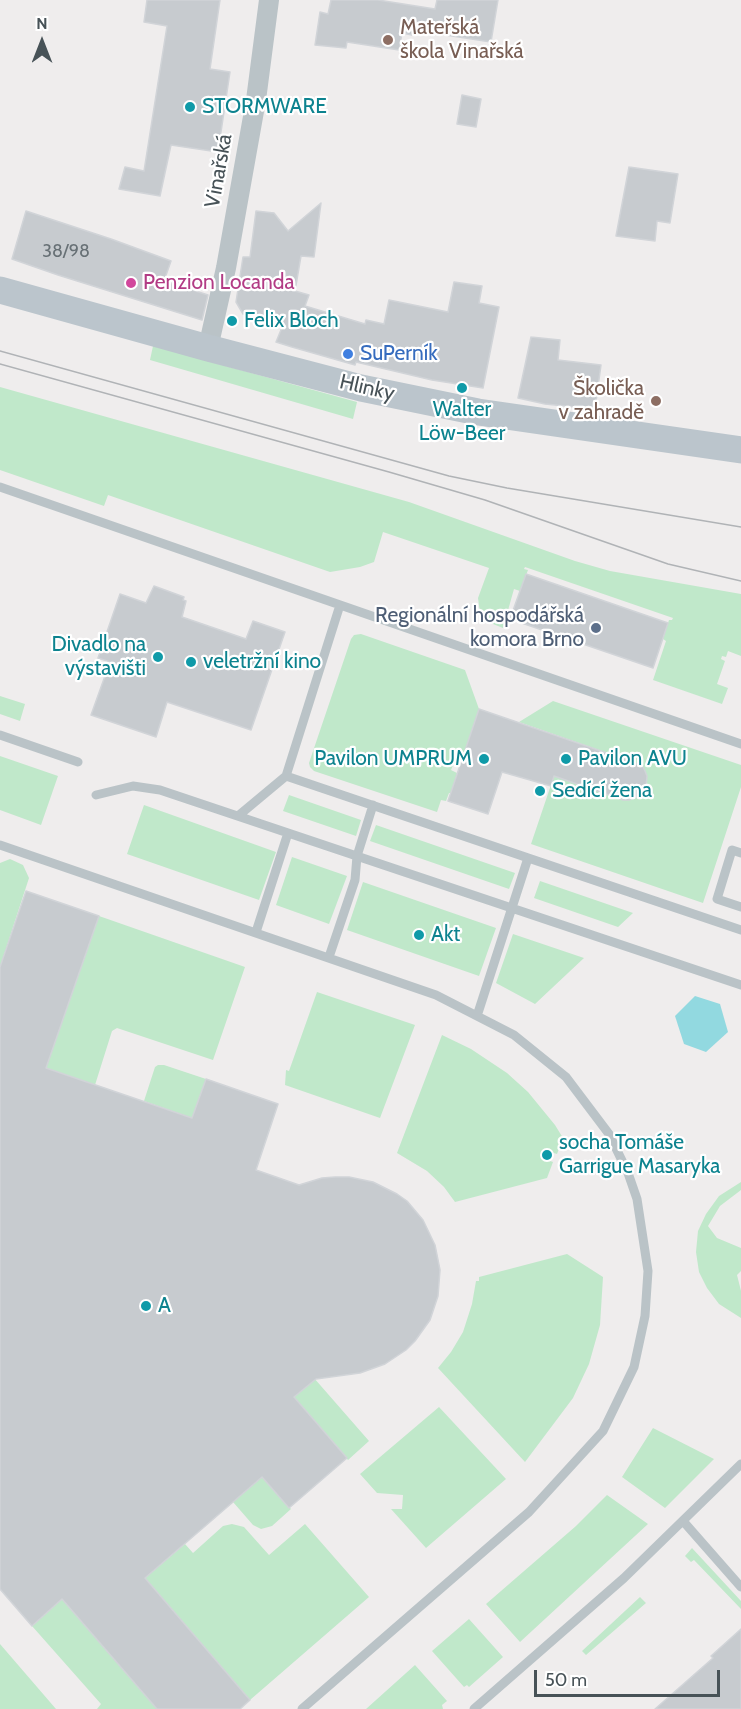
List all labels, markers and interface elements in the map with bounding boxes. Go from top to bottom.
north arrow [12,12,72,72]
text: N [36,14,48,33]
place label: Mateřská škola Vinařská [400,15,524,65]
marker: Mateřská škola Vinařská [381,33,395,47]
place label: STORMWARE [202,94,327,120]
marker: STORMWARE [183,100,197,114]
street label: Vinařská [200,132,238,210]
house number: 38/98 [42,241,90,263]
place label: Penzion Locanda [143,270,295,296]
marker: Penzion Locanda [124,276,138,290]
place label: Felix Bloch [244,308,339,334]
marker: Felix Bloch [225,314,239,328]
place label: SuPerník [360,341,438,367]
marker: SuPerník [341,347,355,361]
street label: Hlinky [337,369,397,407]
place label: Školička v zahradě [559,376,644,426]
marker: Walter Löw-Beer [455,381,469,395]
marker: Školička v zahradě [649,394,663,408]
place label: Walter Löw-Beer [419,397,505,447]
place label: Regionální hospodářská komora Brno [375,603,584,653]
marker: Regionální hospodářská komora Brno [589,621,603,635]
place label: Divadlo na výstavišti [52,632,146,682]
place label: veletržní kino [203,649,321,675]
marker: Divadlo na výstavišti [151,650,165,664]
marker: veletržní kino [184,655,198,669]
place label: Pavilon UMPRUM [314,746,472,772]
place label: Pavilon AVU [578,746,687,772]
marker: Pavilon UMPRUM [477,752,491,766]
marker: Pavilon AVU [559,752,573,766]
place label: Sedící žena [552,778,652,804]
marker: Sedící žena [533,784,547,798]
place label: Akt [431,922,460,948]
marker: Akt [412,928,426,942]
place label: socha Tomáše Garrigue Masaryka [559,1130,720,1180]
marker: socha Tomáše Garrigue Masaryka [540,1148,554,1162]
place label: A [158,1293,171,1319]
marker: A [139,1299,153,1313]
scale bar [537,1658,723,1696]
text: 50 m [545,1669,587,1691]

